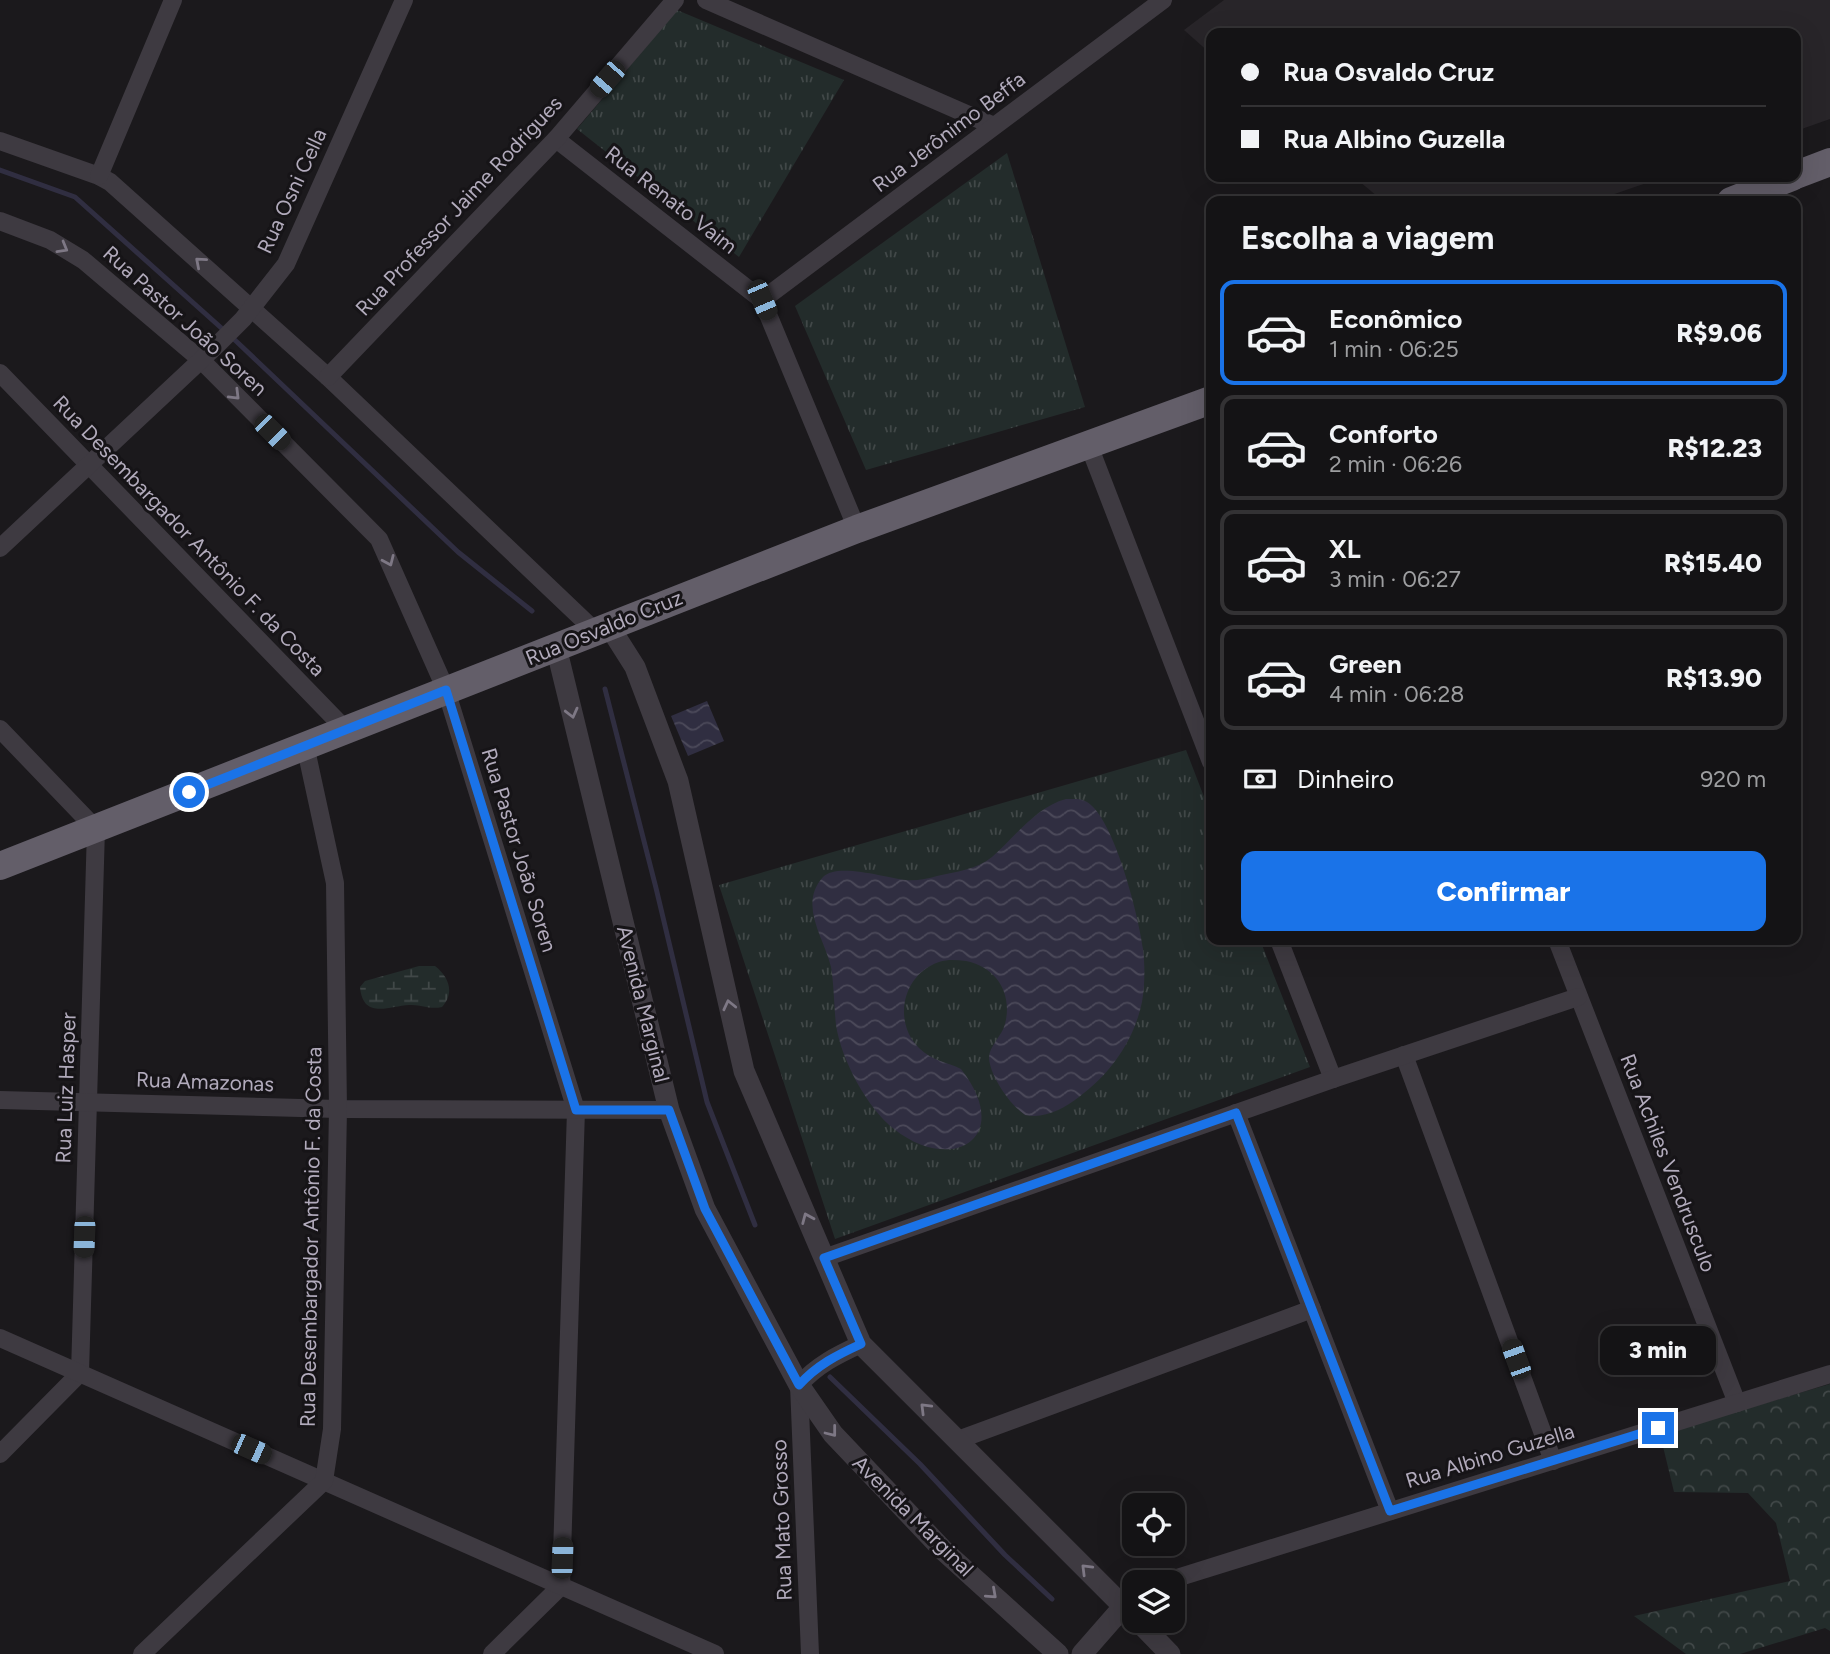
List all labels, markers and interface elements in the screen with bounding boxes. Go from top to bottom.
car [586,56,629,102]
text: Rua Osvaldo Cruz [1283,56,1494,88]
street label: Rua Jerônimo Beffa [867,66,1030,197]
street label: Rua Professor Jaime Rodrigues [350,91,567,321]
text: Rua Albino Guzella [1283,123,1505,155]
street label: Rua Osni Cella [252,124,331,257]
street label: Rua Renato Vaim [600,140,742,259]
text: Escolha a viagem [1241,219,1494,257]
one-way arrow [55,239,68,252]
street label: Rua Pastor João Soren [98,240,272,401]
one-way arrow [196,258,209,270]
car [745,277,780,323]
icon: car [1245,301,1308,364]
text: Econômico [1329,303,1462,335]
text: R$9.06 [1676,317,1762,349]
text: 1 min · 06:25 [1329,335,1459,363]
one-way arrow [227,386,240,399]
street label: Rua Desembargador Antônio F. da Costa [48,390,331,681]
car [250,410,295,454]
icon: car [1245,416,1308,479]
text: Conforto [1329,418,1438,450]
text: R$12.23 [1668,432,1762,464]
text: 2 min · 06:26 [1329,450,1462,478]
icon: car [1245,531,1308,594]
text: XL [1329,533,1361,565]
text: R$15.40 [1664,547,1762,579]
one-way arrow [381,554,395,566]
text: 3 min · 06:27 [1329,565,1461,593]
street label: Rua Osvaldo Cruz [522,585,686,670]
icon: car [1245,646,1308,709]
text: Green [1329,648,1402,680]
text: R$13.90 [1666,662,1762,694]
text: 4 min · 06:28 [1329,680,1464,708]
one-way arrow [564,707,579,719]
street label: Rua Pastor João Soren [477,745,562,955]
icon: cash [1241,760,1279,798]
text: Dinheiro [1297,763,1394,795]
text: 920 m [1700,765,1766,793]
route start [173,776,205,808]
button: Confirmar [1241,851,1766,931]
street label: Avenida Marginal [612,923,675,1085]
one-way arrow [723,999,737,1011]
street label: Rua Luiz Hasper [50,1012,81,1164]
street label: Rua Desembargador Antônio F. da Costa [295,1047,326,1427]
street label: Rua Achiles Vendrusculo [1615,1050,1722,1275]
street label: Rua Amazonas [135,1067,275,1096]
one-way arrow [801,1213,815,1225]
car [73,1216,96,1258]
callout: 3 min [1600,1326,1716,1376]
car [1499,1336,1534,1382]
text: 3 min [1629,1336,1687,1364]
one-way arrow [920,1403,933,1416]
route end [1642,1412,1674,1444]
street label: Rua Albino Guzella [1402,1418,1577,1493]
one-way arrow [824,1424,837,1437]
car [228,1431,275,1467]
street label: Rua Mato Grosso [766,1439,797,1601]
street label: Avenida Marginal [848,1450,979,1581]
map controls [1122,1493,1185,1633]
button: locate [1122,1493,1185,1556]
car [551,1537,574,1579]
one-way arrow [1081,1564,1094,1577]
button: layers [1122,1570,1185,1633]
one-way arrow [984,1586,997,1598]

